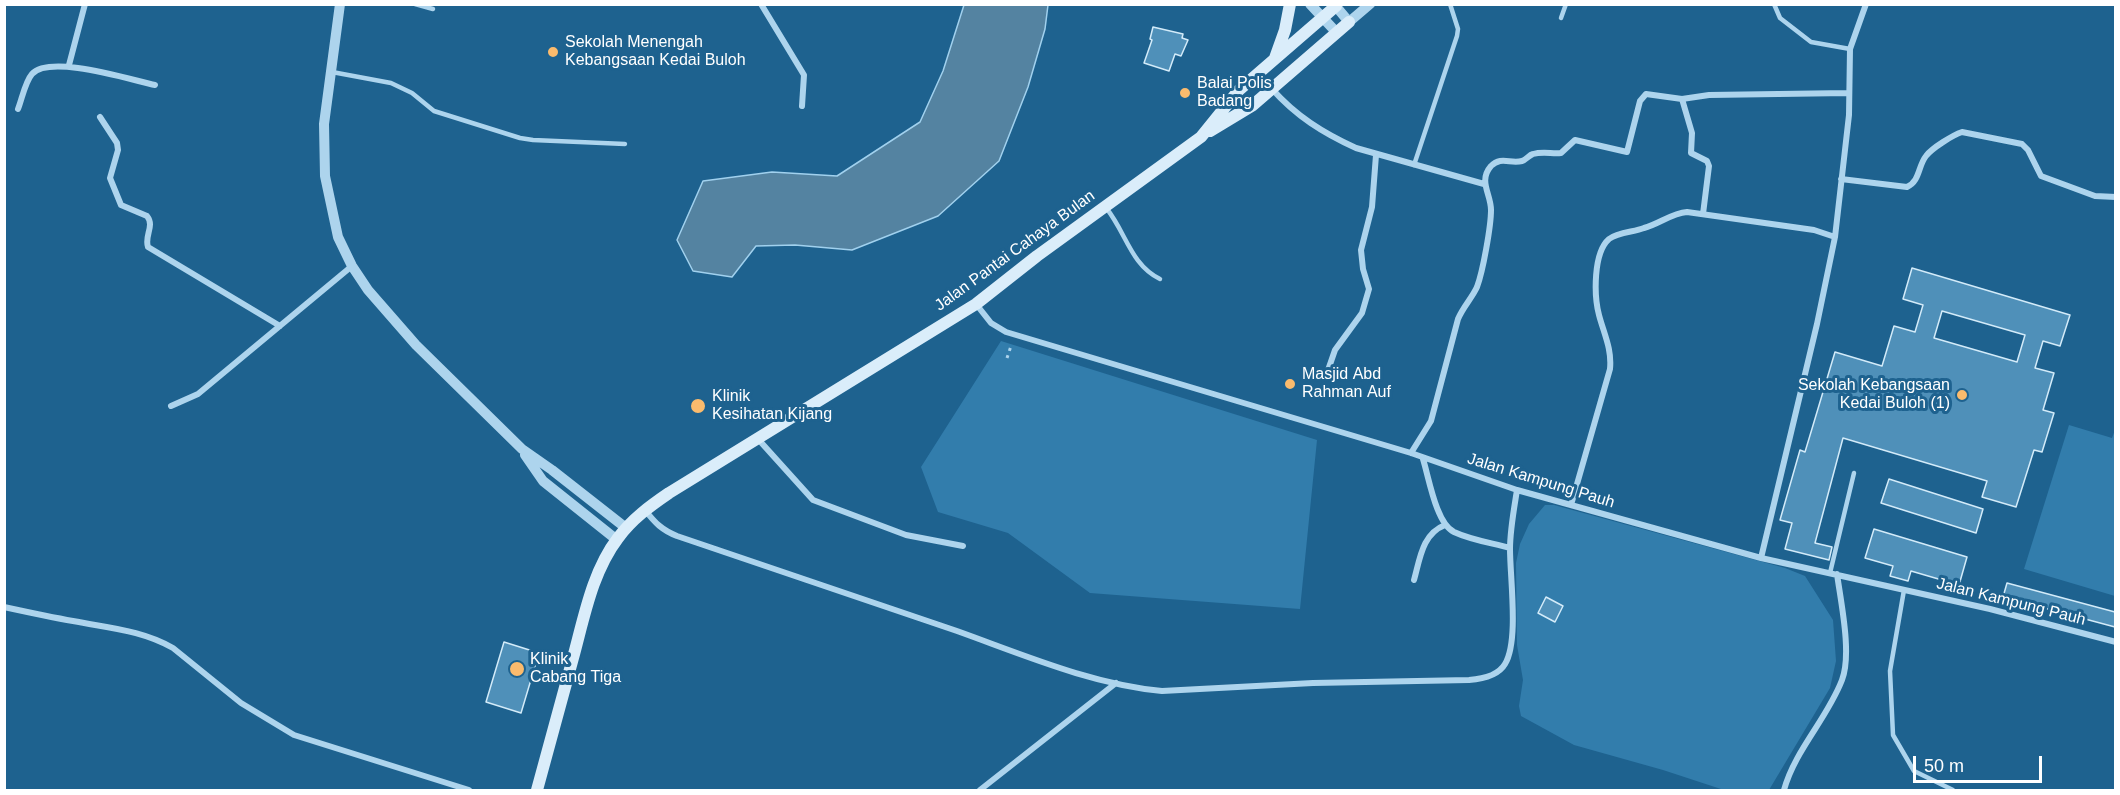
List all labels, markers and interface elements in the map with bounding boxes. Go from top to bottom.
place label: Sekolah Menengah Kebangsaan Kedai Buloh [565,33,746,71]
marker: Sekolah Menengah Kebangsaan Kedai Buloh [546,45,560,59]
place label: Balai Polis Badang [1197,74,1272,112]
marker: Balai Polis Badang [1178,86,1192,100]
street label: Jalan Pantai Cahaya Bulan [931,187,1099,315]
place label: Masjid Abd Rahman Auf [1302,365,1391,403]
place label: Sekolah Kebangsaan Kedai Buloh (1) [1798,376,1950,414]
marker: Masjid Abd Rahman Auf [1283,377,1297,391]
place label: Klinik Kesihatan Kijang [712,387,832,425]
marker: Sekolah Kebangsaan Kedai Buloh (1) [1955,388,1969,402]
marker: Klinik Kesihatan Kijang [689,397,707,415]
street label: Jalan Kampung Pauh [1465,449,1617,513]
street label: Jalan Kampung Pauh [1934,574,2088,630]
place label: Klinik Cabang Tiga [530,650,621,688]
marker: Klinik Cabang Tiga [508,660,526,678]
scale bar [1916,744,2045,782]
text: 50 m [1924,756,1964,776]

